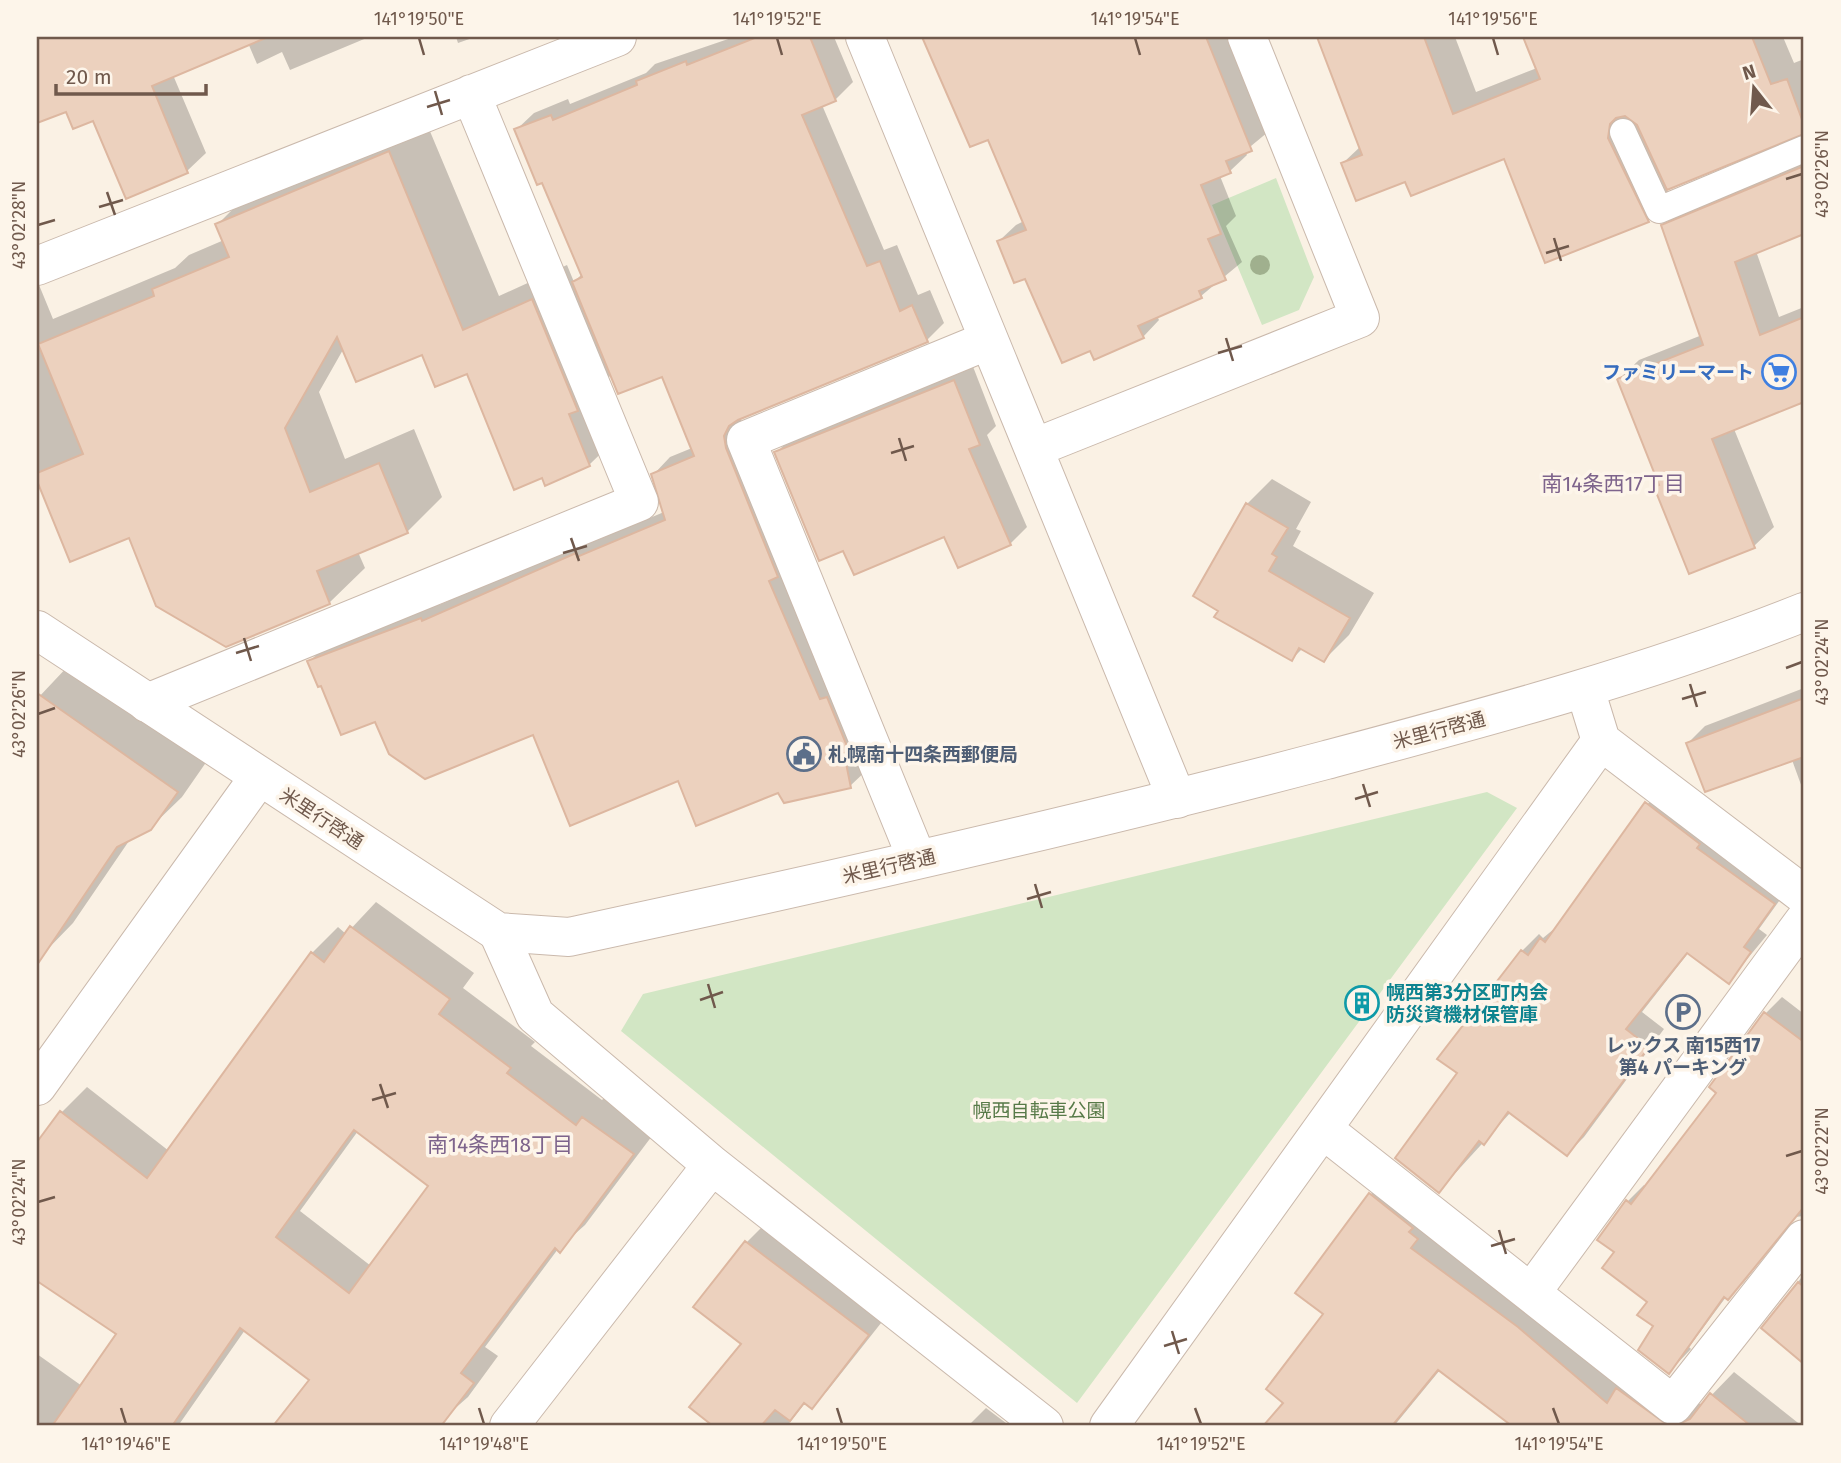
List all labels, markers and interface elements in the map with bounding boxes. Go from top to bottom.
text: 141°19'50"E [374,8,464,30]
text: 141°19'52"E [732,8,822,30]
text: 141°19'54"E [1090,8,1180,30]
text: 141°19'56"E [1448,8,1538,30]
scale bar [56,52,206,96]
north arrow [1718,52,1788,122]
text: N [1740,59,1759,85]
text: 20 m [66,64,112,90]
text: 43°02'26"N [1811,130,1833,218]
text: 43°02'28"N [8,181,30,269]
supermarket icon: ファミリーマート [1760,353,1798,391]
place label: ファミリーマート [1602,361,1754,384]
district label: 南14条西17丁目 [1541,471,1685,497]
text: 43°02'24"N [1811,619,1833,705]
text: 43°02'26"N [8,670,30,758]
street label: 米里行啓通 [1390,707,1488,754]
public building icon: 札幌南十四条西郵便局 [785,735,823,773]
place label: 札幌南十四条西郵便局 [828,743,1018,766]
street label: 米里行啓通 [276,783,368,854]
street label: 米里行啓通 [840,845,938,888]
place label: 幌西第3分区町内会 防災資機材保管庫 [1386,981,1548,1026]
building icon: 幌西第3分区町内会 防災資機材保管庫 [1343,984,1381,1022]
parking icon: レックス 南15西17 第4 パーキング [1664,993,1702,1031]
place label: レックス 南15西17 第4 パーキング [1606,1034,1760,1079]
park label: 幌西自転車公園 [972,1099,1106,1122]
text: 43°02'22"N [1811,1107,1833,1195]
district label: 南14条西18丁目 [427,1132,573,1158]
text: 43°02'24"N [8,1159,30,1245]
text: 141°19'46"E [81,1433,171,1455]
text: 141°19'48"E [439,1433,529,1455]
text: 141°19'50"E [797,1433,887,1455]
text: 141°19'52"E [1156,1433,1246,1455]
text: 141°19'54"E [1514,1433,1604,1455]

